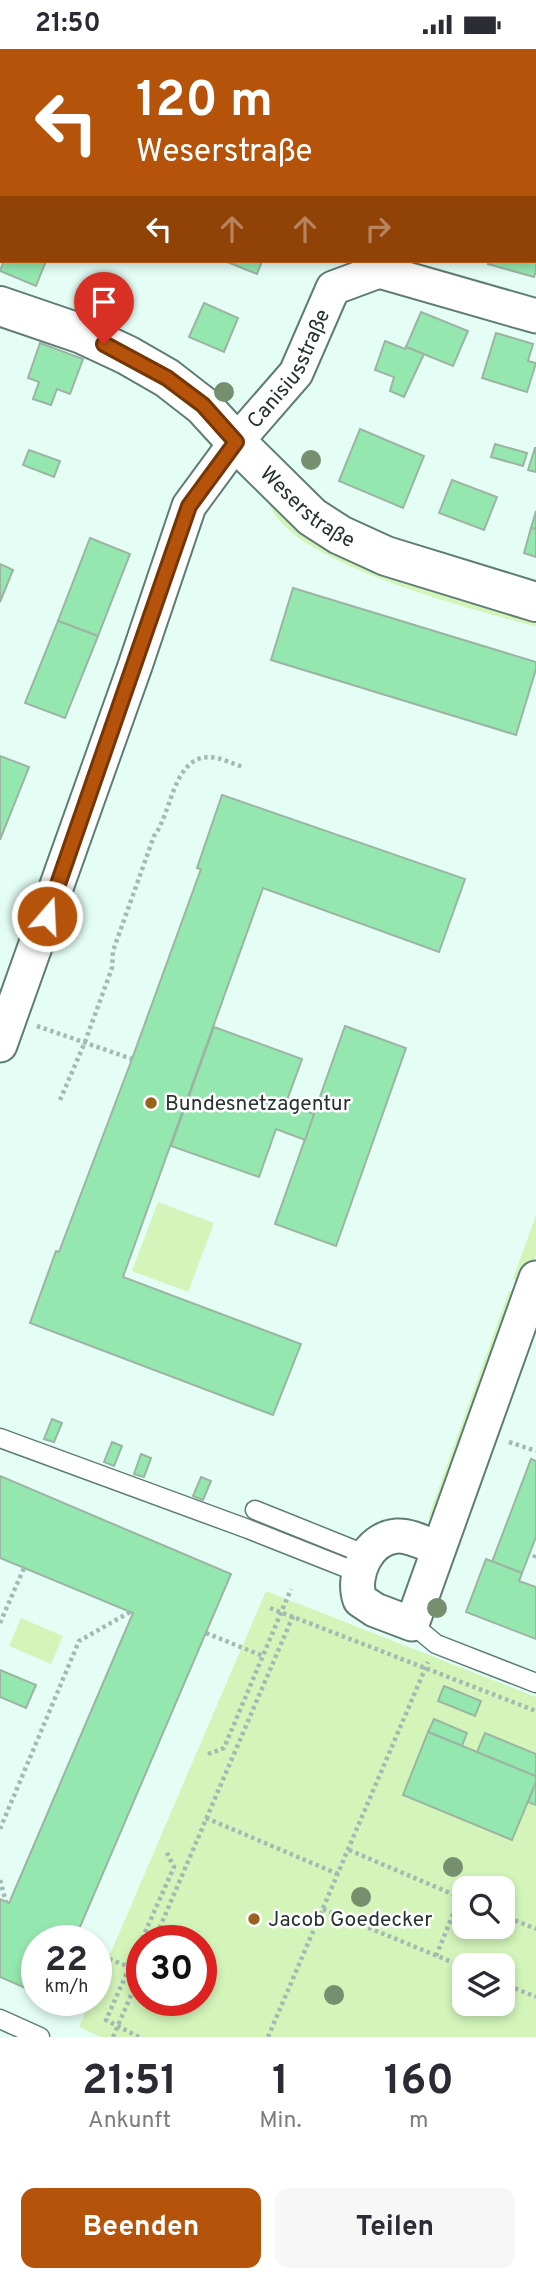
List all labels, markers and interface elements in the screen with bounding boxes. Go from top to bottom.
text: 21:50 [35,8,101,41]
text: 120 m [136,72,273,134]
icon: left [21,77,112,168]
text: Weserstraße [136,133,313,173]
icon: left [140,210,178,248]
icon: ahead [213,210,251,248]
icon: ahead [286,210,324,248]
icon: right [359,210,397,248]
pin [74,272,134,344]
icon: arrive [85,283,123,321]
street label: Canisiusstraße [242,305,337,435]
street label: Weserstraße [253,461,359,555]
position arrow [10,879,84,953]
place label: Bundesnetzagentur [165,1091,351,1118]
marker: Bundesnetzagentur [143,1095,159,1111]
map controls [452,1876,515,2016]
button: search [452,1876,515,1939]
place label: Jacob Goedecker [268,1907,432,1934]
marker: Jacob Goedecker [246,1911,262,1927]
speed limit sign: 30 [126,1925,217,2016]
text: 22 [45,1939,88,1983]
button: layers [452,1953,515,2016]
text: km/h [45,1976,88,1999]
text: 21:51 [82,2056,177,2109]
text: 1 [272,2056,289,2109]
text: 160 [384,2056,454,2109]
text: Ankunft [88,2107,171,2136]
text: Min. [259,2107,302,2136]
text: m [409,2107,429,2136]
button: Beenden [21,2188,261,2268]
button: Teilen [275,2188,515,2268]

